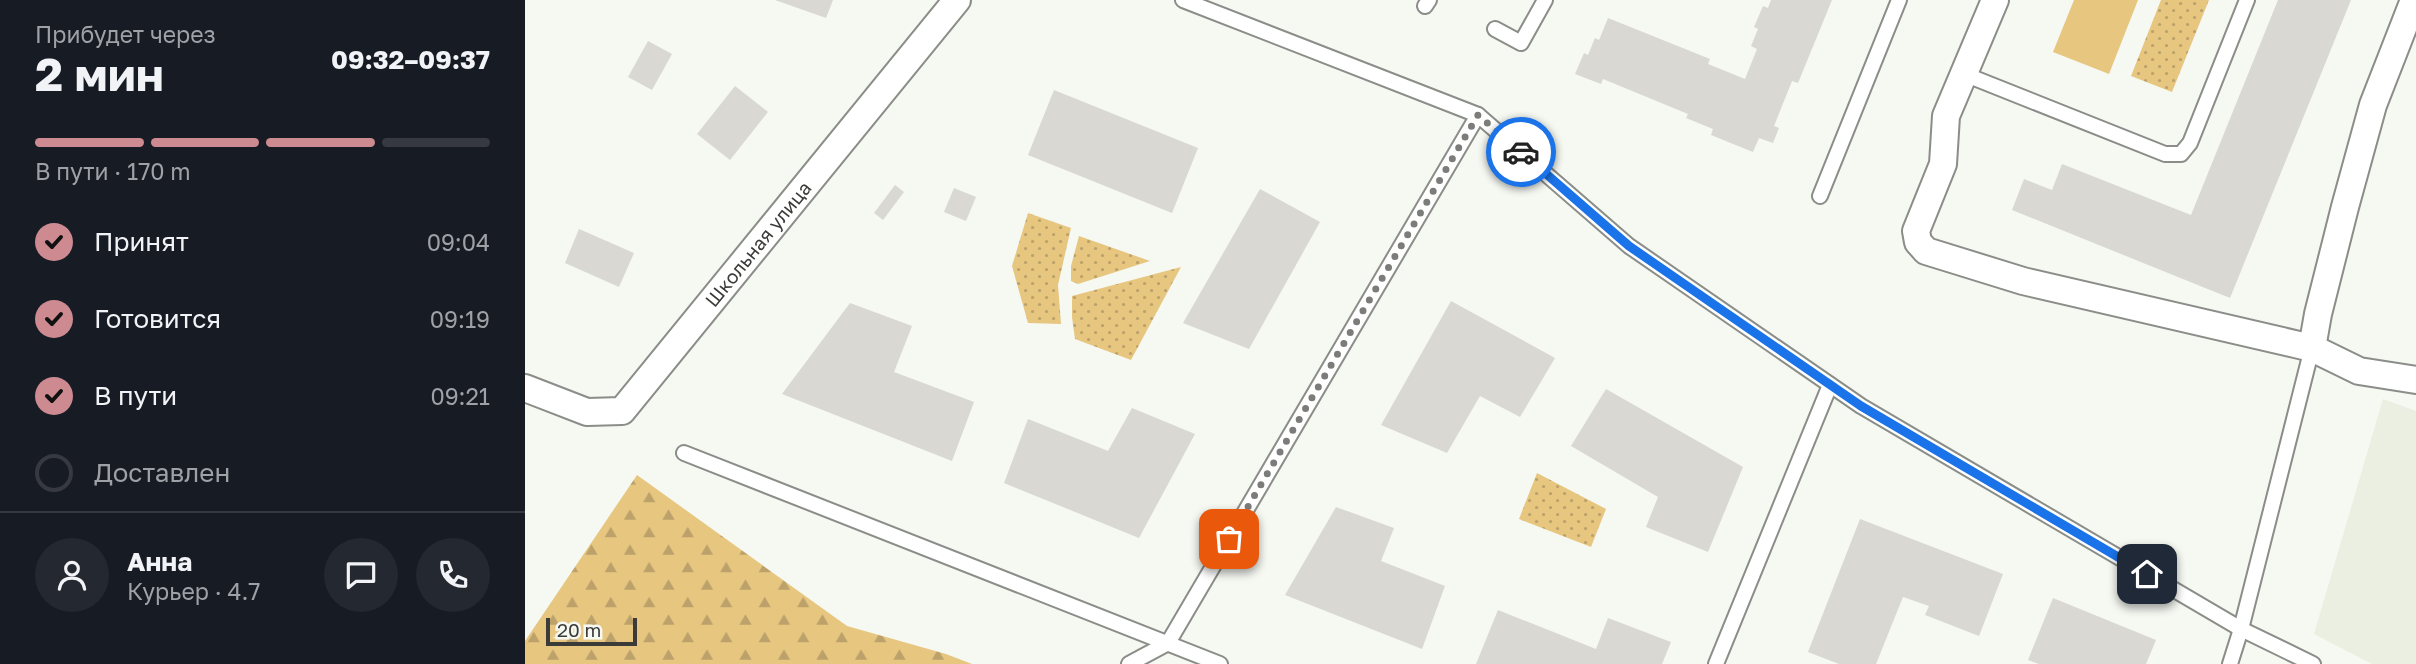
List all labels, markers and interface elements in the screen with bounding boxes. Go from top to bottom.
text: Прибудет через [35,20,216,48]
text: 09:32–09:37 [331,44,490,75]
text: 2 мин [35,46,164,101]
courier [1486,117,1556,187]
icon: car [1502,133,1540,171]
text: В пути · 170 m [35,157,191,185]
street label: Школьная улица [700,176,816,311]
icon: check [35,223,73,261]
text: Принят [94,226,189,257]
text: 09:04 [427,228,490,256]
icon: check [35,300,73,338]
text: Готовится [94,303,221,334]
text: 09:19 [430,305,490,333]
icon: check [35,377,73,415]
text: В пути [94,380,177,411]
text: 09:21 [430,382,490,410]
text: Доставлен [94,457,230,488]
pin [1199,509,1259,569]
icon: bag [1210,520,1248,558]
button: person [35,538,109,612]
button: chat [324,538,398,612]
button: phone [416,538,490,612]
pin [2117,544,2177,604]
text: Анна [127,546,192,577]
icon: home [2128,555,2166,593]
text: Курьер · 4.7 [127,577,261,605]
scale bar [546,615,637,647]
text: 20 m [557,618,601,641]

